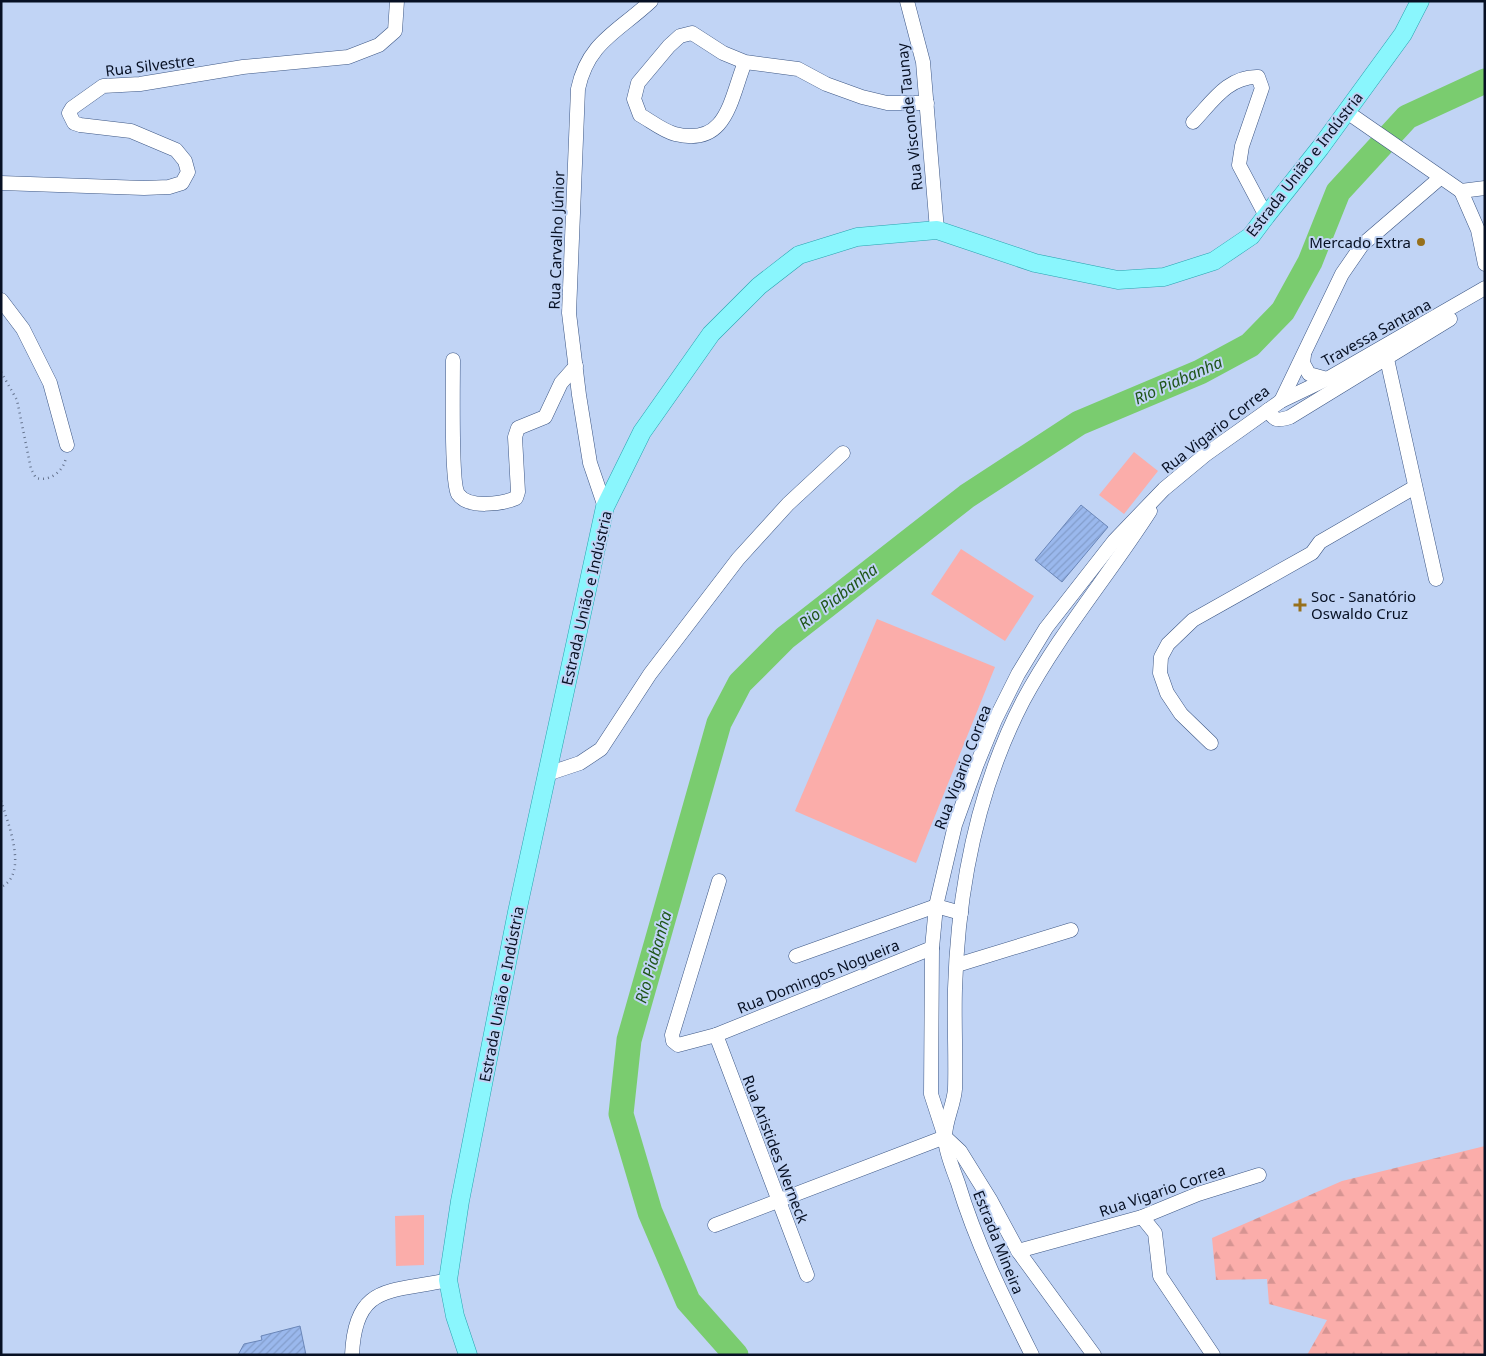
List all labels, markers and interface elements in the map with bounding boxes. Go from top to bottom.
street label: Rua Visconde Taunay [891,42,927,192]
street label: Rua Silvestre [104,50,196,80]
street label: Estrada União e Indústria [1241,87,1367,241]
street label: Rua Carvalho Júnior [544,170,568,310]
place label: Mercado Extra [1309,232,1411,252]
marker: Mercado Extra [1415,236,1427,248]
street label: Travessa Santana [1318,294,1434,370]
water label: Rio Piabanha [1130,351,1226,409]
street label: Rua Vigario Correa [1157,380,1273,478]
street label: Estrada União e Indústria [556,509,616,687]
water label: Rio Piabanha [794,558,882,634]
place label: Soc - Sanatório Oswaldo Cruz [1311,586,1416,623]
marker: Soc - Sanatório Oswaldo Cruz [1293,598,1307,612]
street label: Rua Vigario Correa [929,702,995,832]
street label: Estrada União e Indústria [474,904,528,1084]
water label: Rio Piabanha [629,908,677,1006]
street label: Rua Domingos Nogueira [734,934,902,1018]
street label: Rua Aristides Werneck [739,1072,813,1226]
street label: Rua Vigario Correa [1096,1159,1228,1221]
street label: Estrada Mineira [969,1187,1029,1297]

